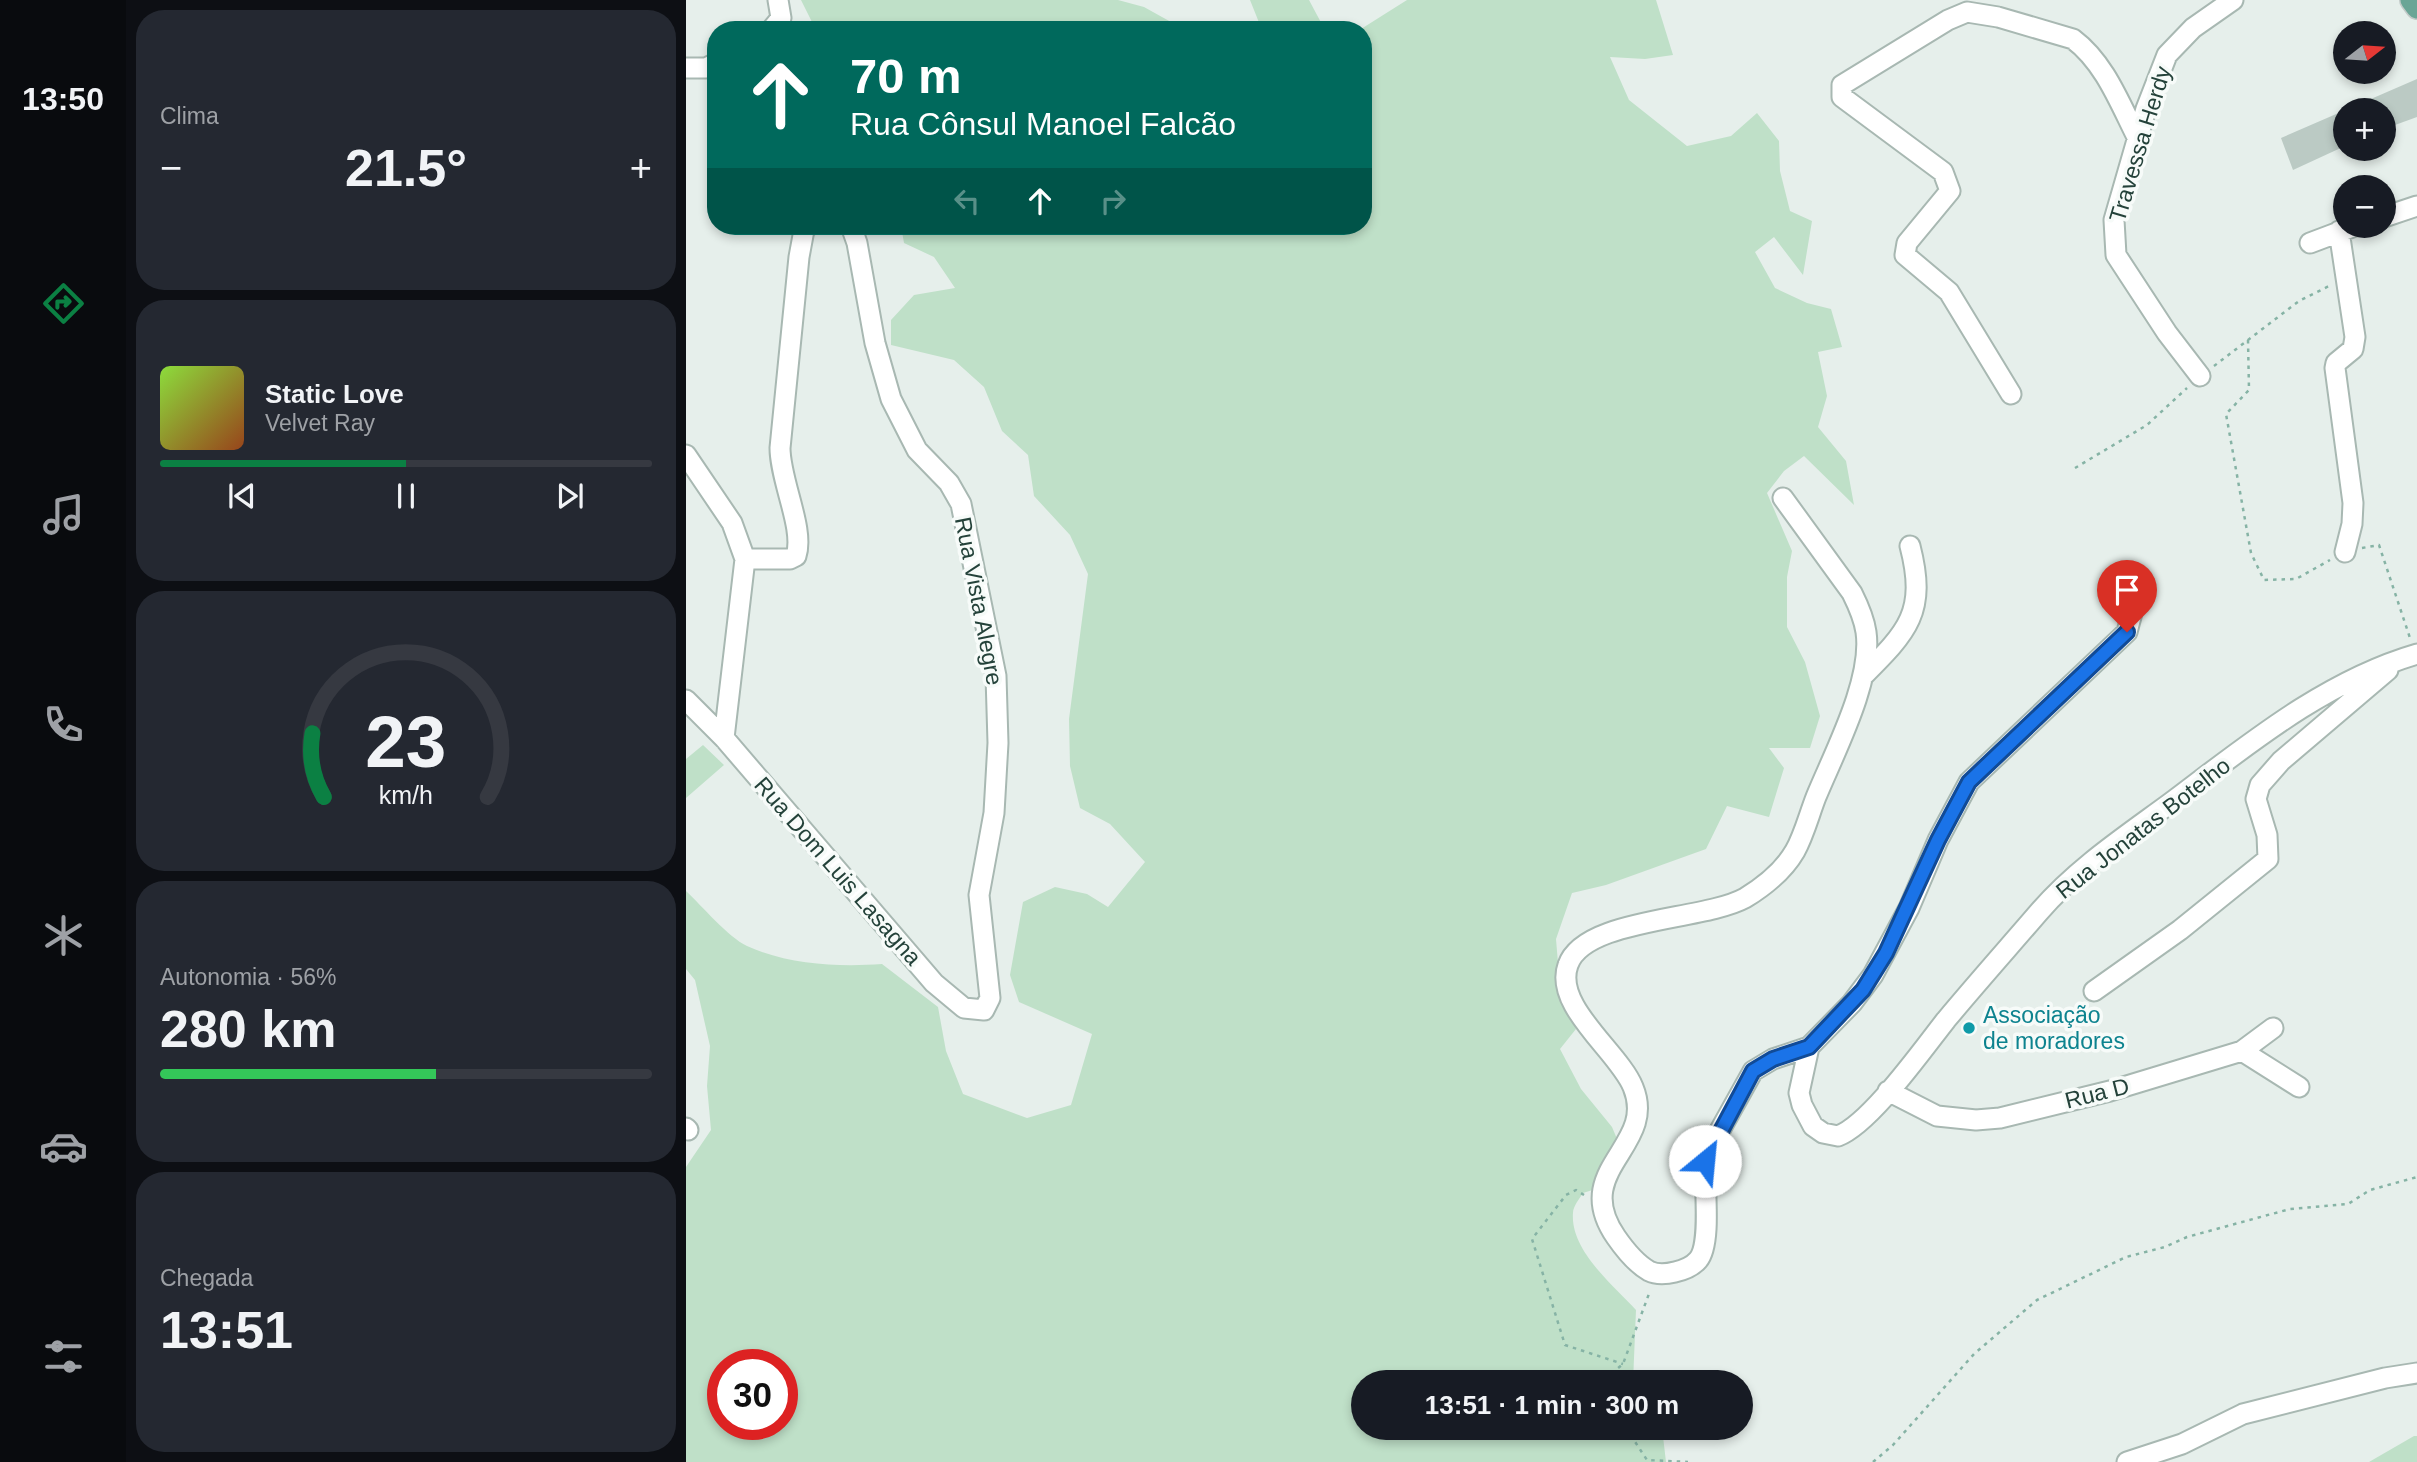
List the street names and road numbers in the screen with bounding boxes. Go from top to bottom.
street label: Travessa Herdy [2104,63,2176,225]
street label: Rua Vista Alegre [950,515,1008,687]
street label: Rua Jonatas Botelho [2051,752,2235,904]
street label: Rua Dom Luis Lasagna [749,772,927,970]
street label: Rua D [2062,1072,2132,1114]

